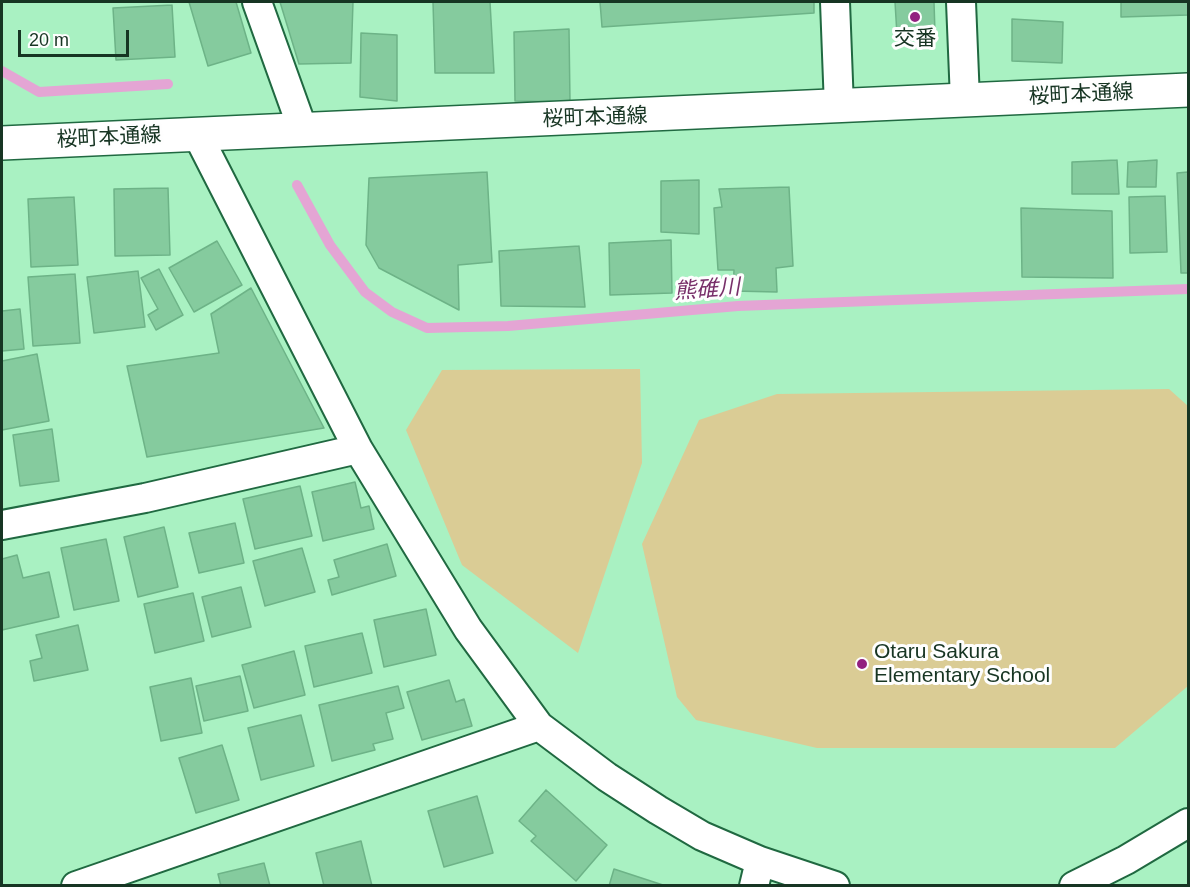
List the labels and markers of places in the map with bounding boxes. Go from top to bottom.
marker: 交番 [908,10,922,24]
place label: 交番 [894,26,936,52]
place label: Otaru Sakura Elementary School [874,639,1050,689]
marker: Otaru Sakura Elementary School [855,657,869,671]

